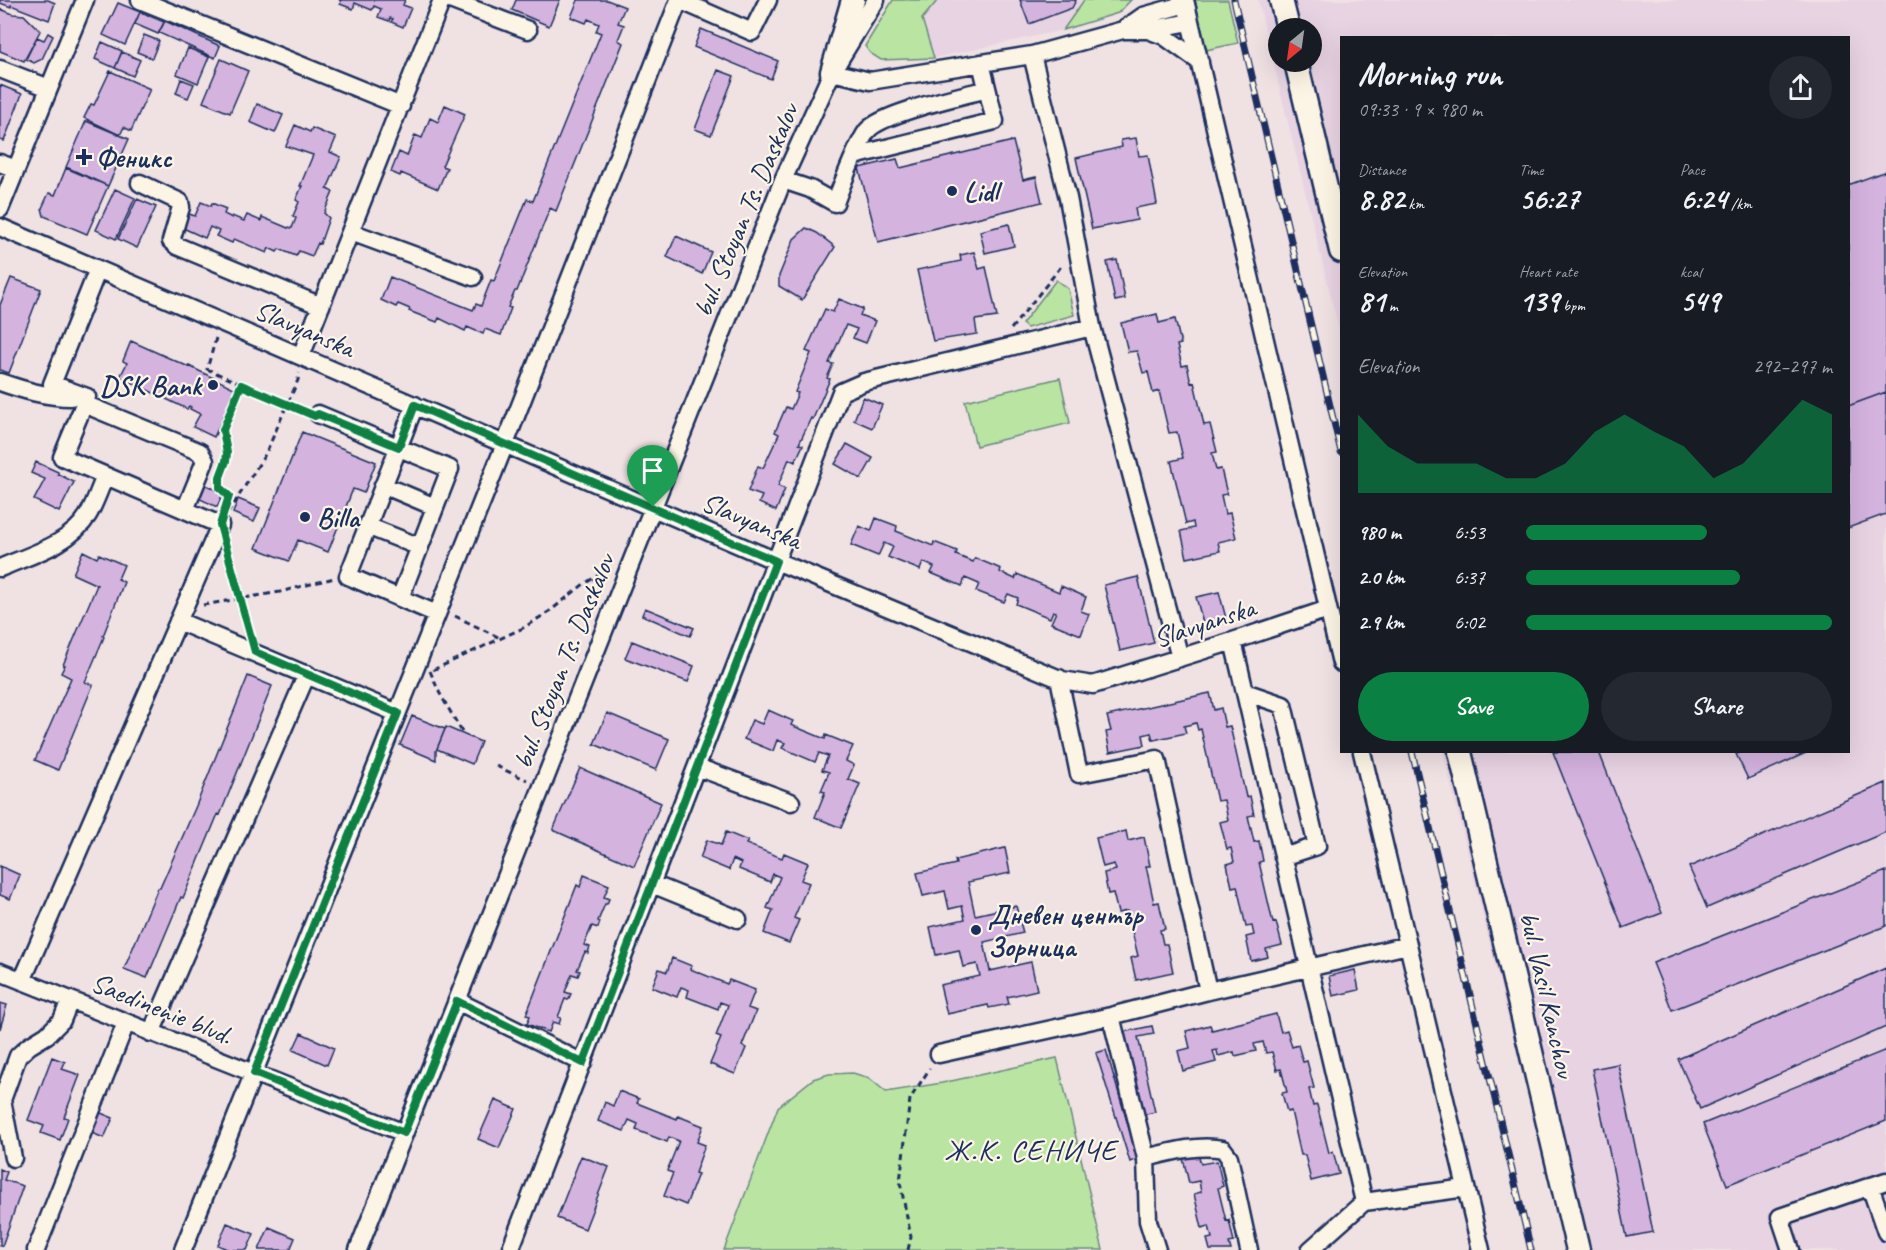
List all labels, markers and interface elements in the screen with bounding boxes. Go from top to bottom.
north arrow [1268,18,1322,72]
map controls [1268,18,1322,72]
text: Morning run [1358,53,1502,95]
button: share [1769,56,1832,119]
street label: bul. Stoyan Ts. Daskalov [685,96,807,322]
text: 09:33 · 9 × 980 m [1358,97,1482,122]
place label: Феникс [96,140,172,175]
marker: Феникс [77,150,91,164]
text: Distance [1358,160,1406,180]
text: Time [1519,160,1543,180]
text: Pace [1680,160,1705,180]
place label: Lidl [964,174,1003,209]
text: 8.82 [1358,180,1404,218]
text: 56:27 [1519,180,1579,218]
text: 6:24 [1680,180,1727,218]
marker: Lidl [945,184,959,198]
text: km [1404,194,1424,214]
text: /km [1727,194,1752,214]
text: Elevation [1358,262,1407,282]
text: Heart rate [1519,262,1577,282]
text: kcal [1680,262,1701,282]
text: 81 [1358,282,1385,320]
text: 139 [1519,282,1559,320]
text: 549 [1680,282,1720,320]
street label: Slavyanska [250,292,362,366]
text: m [1385,296,1398,316]
text: bpm [1559,296,1585,316]
text: Elevation [1358,354,1420,379]
text: 292–297 m [1753,354,1832,379]
place label: DSK Bank [100,368,204,403]
marker: DSK Bank [206,378,220,392]
pin [627,445,678,507]
icon: arrive [636,454,669,487]
street label: Slavyanska [697,484,809,558]
place label: Billa [317,500,361,535]
marker: Billa [298,510,312,524]
text: 980 m [1358,520,1401,545]
text: 6:53 [1454,520,1485,545]
street label: bul. Stoyan Ts. Daskalov [504,546,624,774]
text: 2.0 km [1358,565,1405,590]
text: 6:37 [1454,565,1485,590]
street label: Slavyanska [1149,589,1262,655]
text: 2.9 km [1358,610,1404,635]
text: 6:02 [1454,610,1485,635]
button: Save [1358,672,1589,741]
button: Share [1601,672,1832,741]
place label: Дневен център Зорница [988,897,1145,964]
street label: bul. Vasil Kanchov [1511,908,1584,1083]
marker: Дневен център Зорница [969,923,983,937]
street label: Saedinenie blvd. [86,964,238,1053]
district label: Ж.К. СЕНИЧЕ [944,1131,1120,1169]

